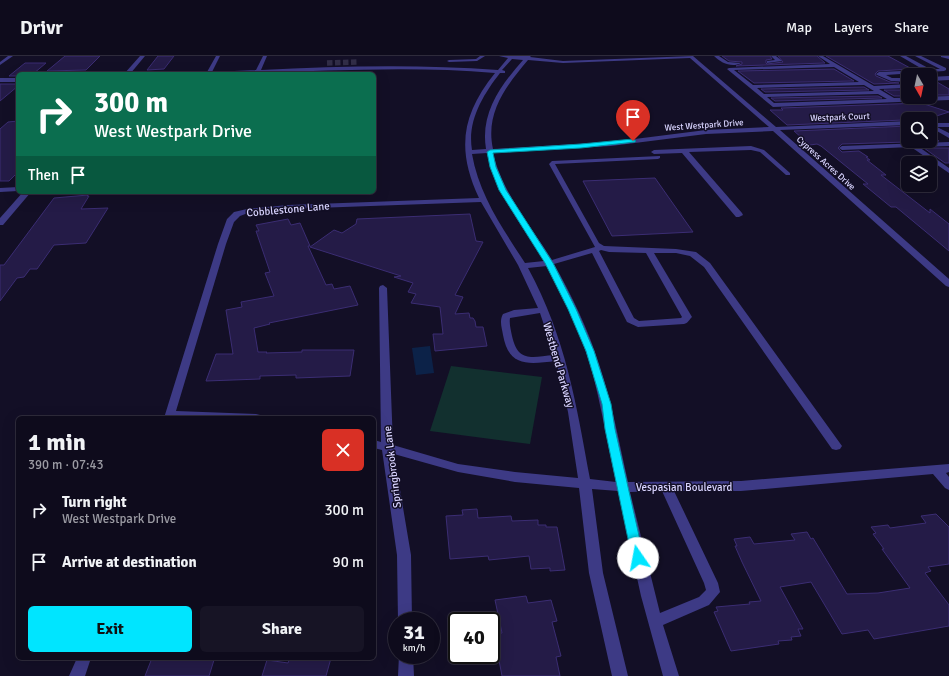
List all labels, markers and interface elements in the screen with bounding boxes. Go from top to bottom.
text: Drivr [20,16,63,40]
text: Map [786,19,812,36]
text: Layers [834,19,873,36]
text: Share [895,19,929,36]
north arrow [901,68,937,104]
map controls [901,68,937,192]
text: 300 m [94,86,168,120]
icon: right [28,88,80,140]
pin [616,100,650,141]
icon: arrive [622,106,644,128]
street label: Westpark Court [810,111,870,124]
button: search [901,112,937,148]
street label: West Westpark Drive [664,117,744,134]
text: West Westpark Drive [94,120,252,142]
street label: Cypress Acres Drive [794,134,858,193]
button: layers [901,156,937,192]
icon: arrive [67,164,89,186]
text: Then [28,166,59,184]
street label: Cobblestone Lane [246,199,330,220]
street label: Westbend Parkway [540,321,577,410]
street label: Springbrook Lane [381,425,404,509]
text: 1 min [28,427,86,457]
button: close [322,429,364,471]
text: 390 m · 07:43 [28,457,104,473]
street label: Vespasian Boulevard [636,481,732,494]
text: Turn right [62,493,127,511]
icon: right [28,499,50,521]
text: 300 m [324,501,364,519]
text: West Westpark Drive [62,511,176,527]
position arrow [617,537,659,579]
icon: arrive [28,551,50,573]
text: Arrive at destination [62,553,197,571]
text: 90 m [333,553,364,571]
button: Exit [28,606,192,652]
button: Share [200,606,364,652]
speed limit sign: 40 [448,612,500,664]
text: 31 [403,620,425,645]
text: km/h [403,642,425,654]

